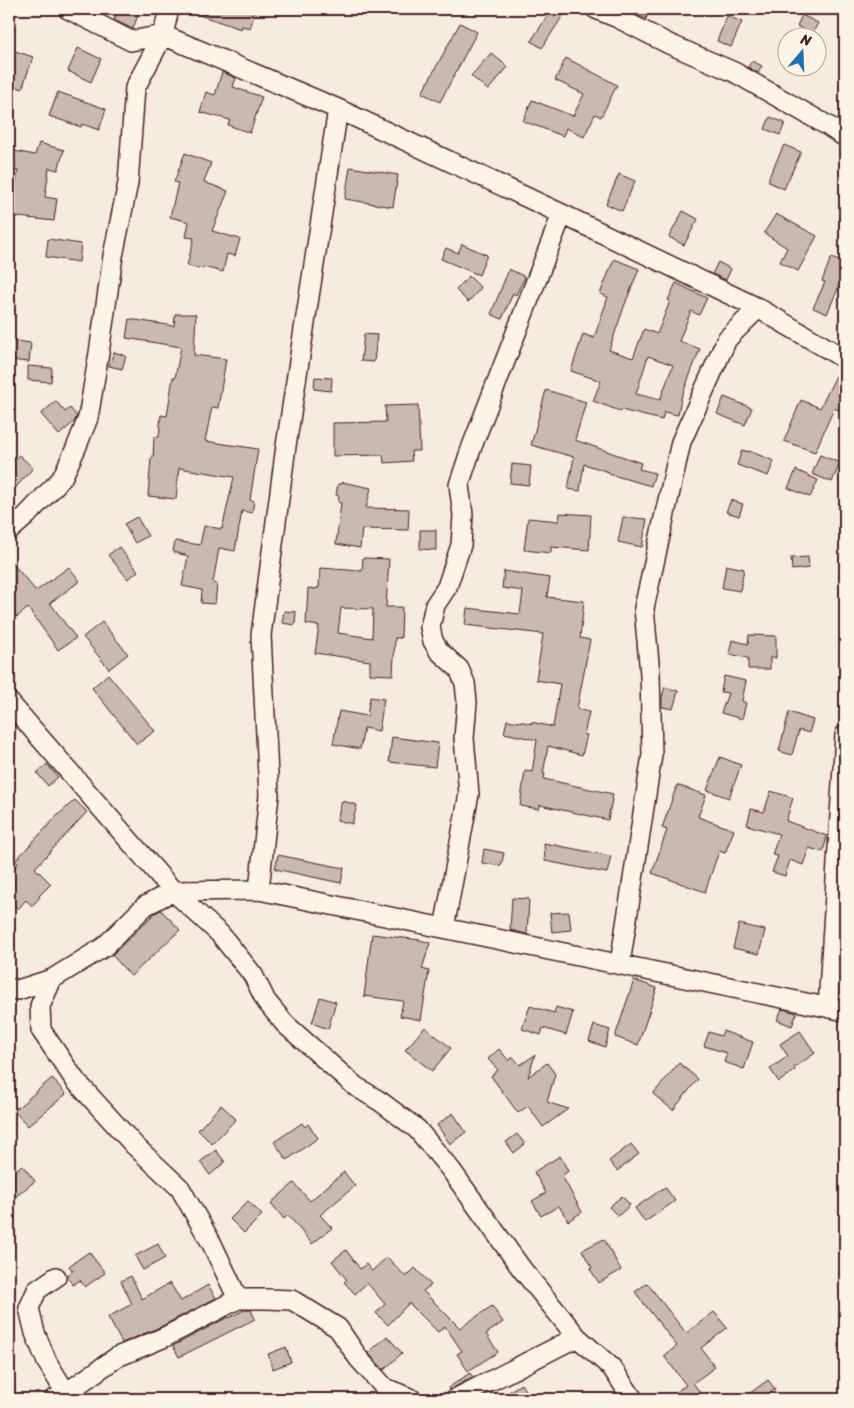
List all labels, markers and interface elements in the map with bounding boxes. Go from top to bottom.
text: N [796,26,815,54]
north arrow [776,28,826,78]

